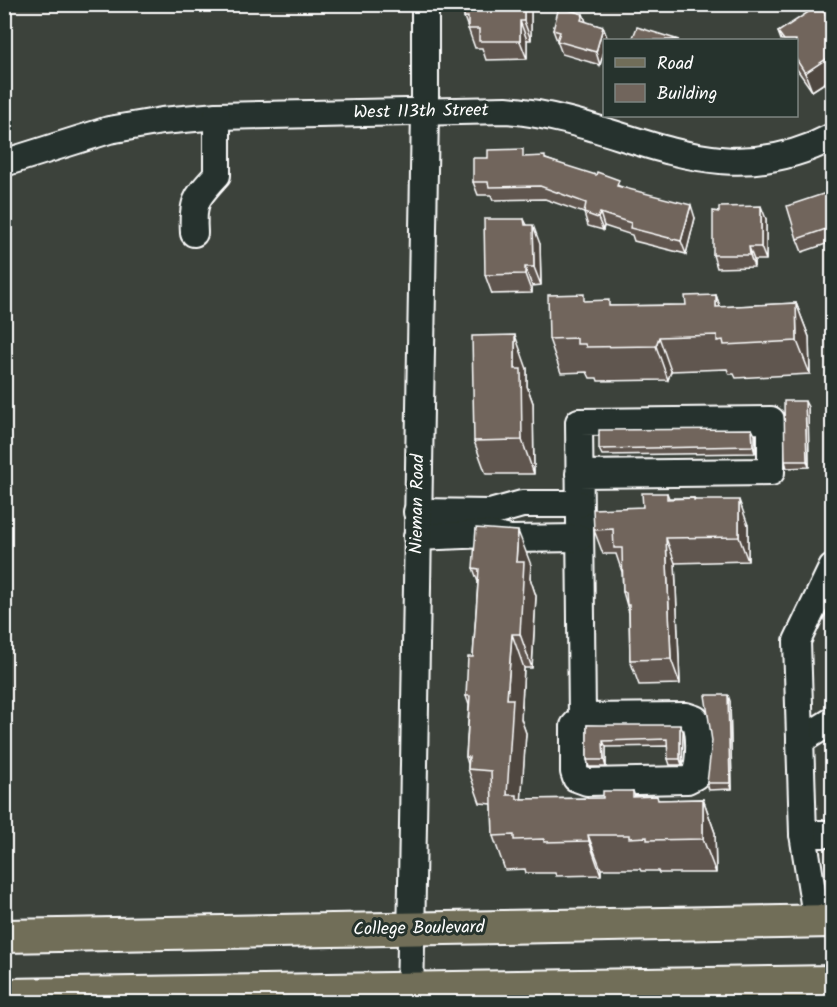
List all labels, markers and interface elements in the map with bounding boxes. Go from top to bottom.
legend [603,39,798,117]
text: Road [657,50,694,79]
text: Building [657,80,717,109]
street label: West 113th Street [353,96,490,128]
street label: Nieman Road [403,453,433,554]
street label: College Boulevard [353,913,486,945]

